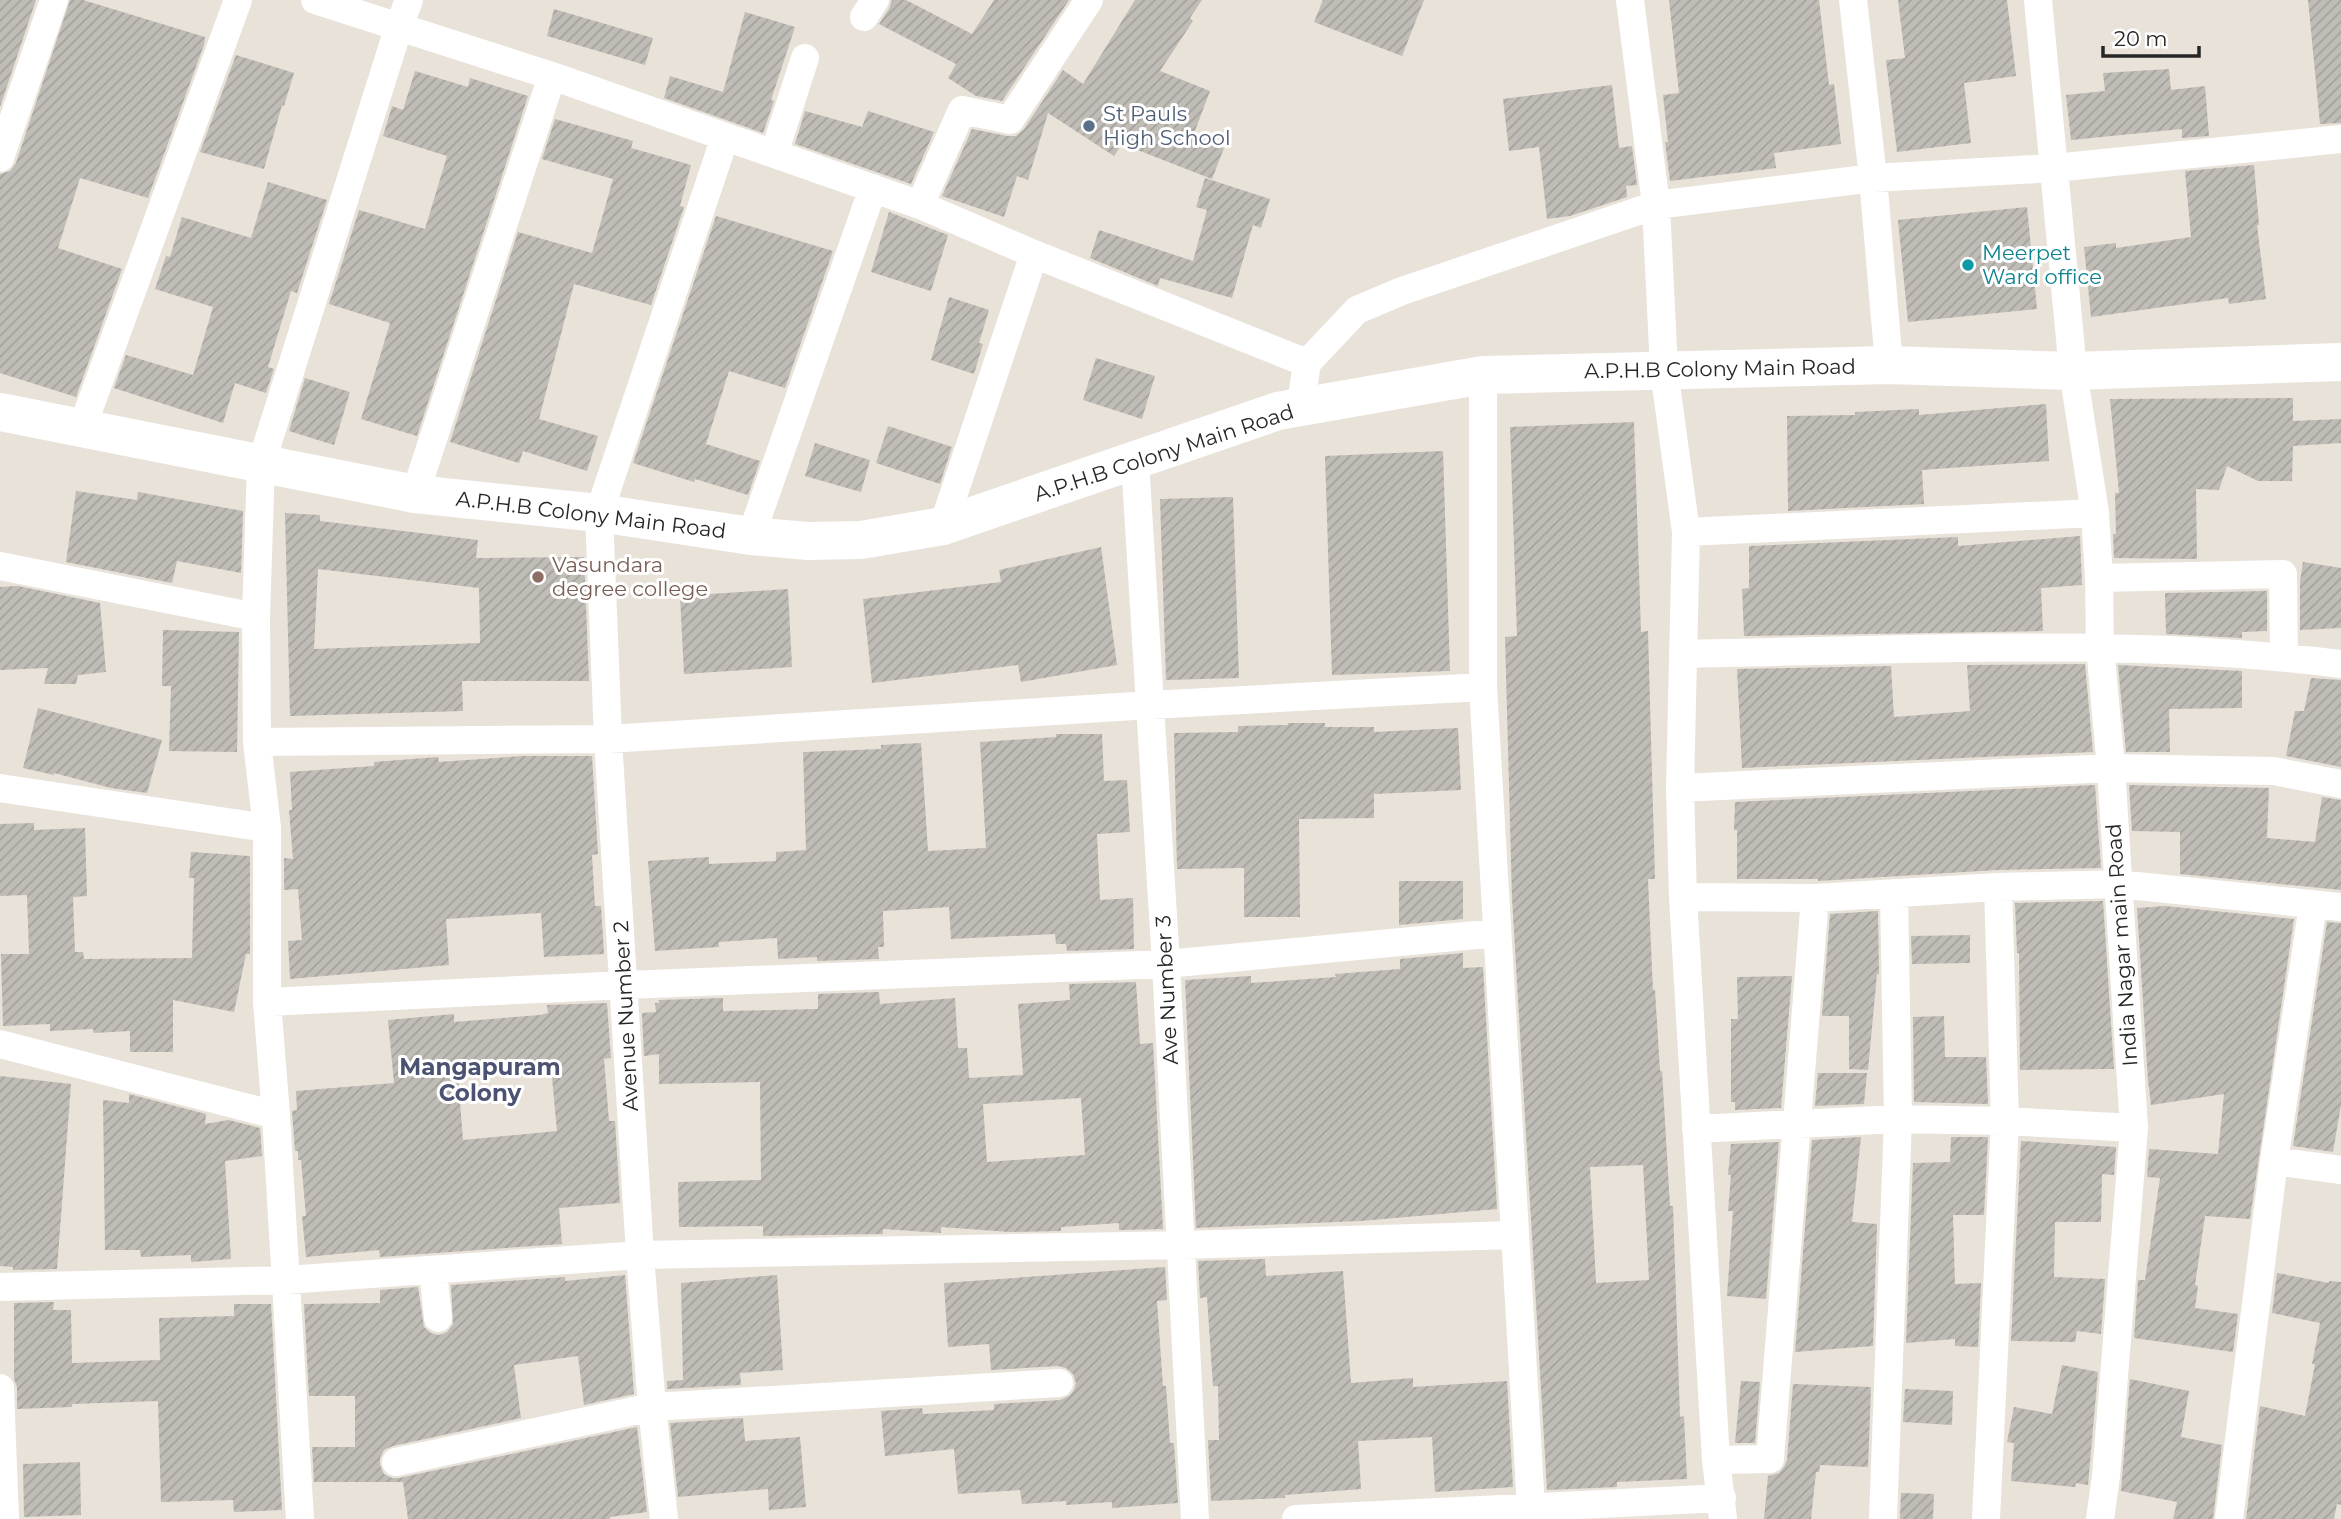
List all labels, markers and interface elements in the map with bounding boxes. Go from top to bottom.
scale bar [2103,14,2199,58]
text: 20 m [2114,26,2168,51]
place label: St Pauls High School [1103,101,1231,150]
marker: St Pauls High School [1081,118,1097,134]
place label: Meerpet Ward office [1982,240,2102,289]
marker: Meerpet Ward office [1960,257,1976,273]
street label: A.P.H.B Colony Main Road [1584,354,1856,383]
street label: A.P.H.B Colony Main Road [1031,399,1297,506]
street label: A.P.H.B Colony Main Road [455,486,727,543]
place label: Vasundara degree college [552,552,708,601]
marker: Vasundara degree college [530,569,546,585]
street label: India Nagar main Road [2101,823,2142,1067]
street label: Ave Number 3 [1150,915,1183,1066]
street label: Avenue Number 2 [608,920,643,1112]
district label: Mangapuram Colony [399,1053,561,1107]

